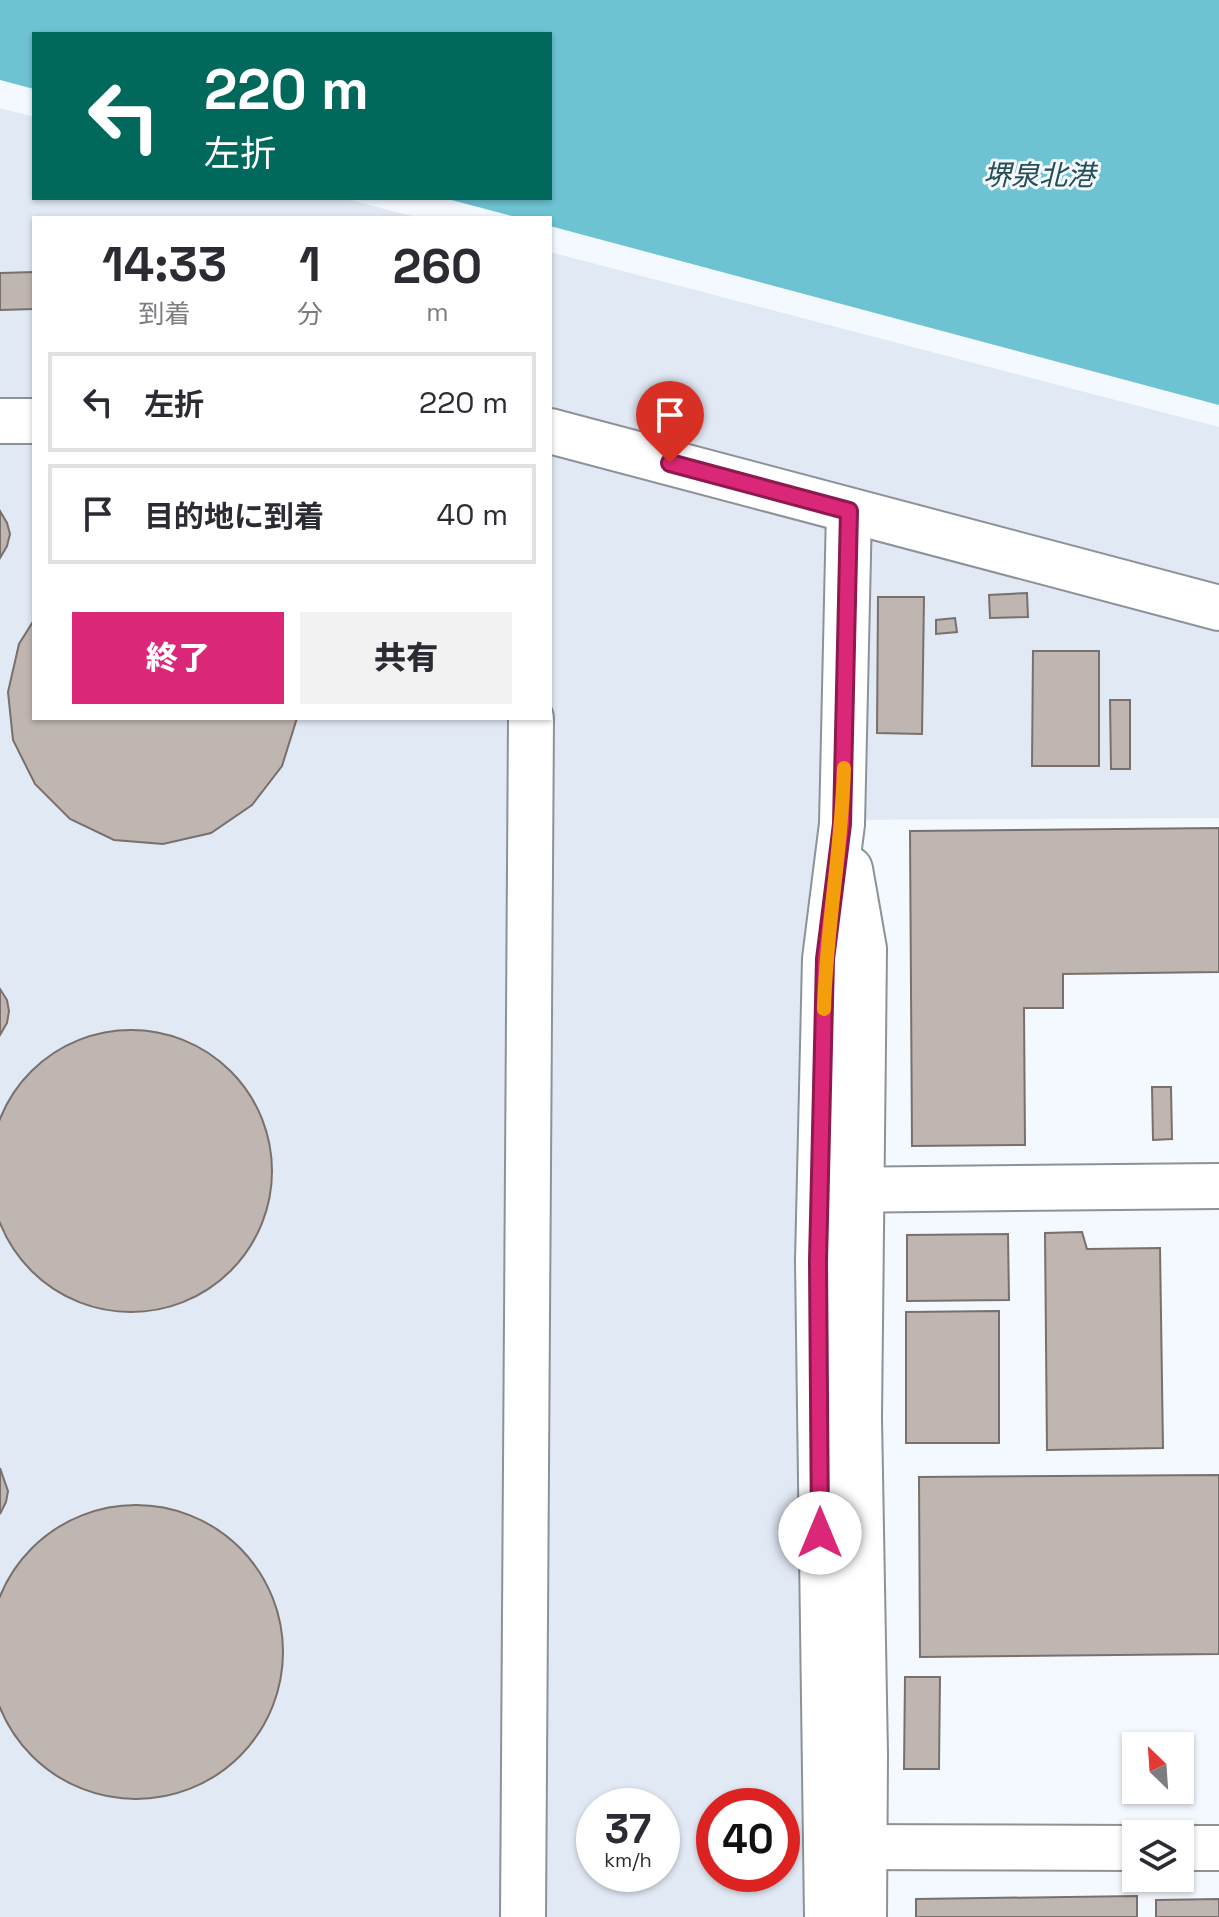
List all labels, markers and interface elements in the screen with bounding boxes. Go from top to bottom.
text: 220 m [204,54,369,125]
icon: left [72,64,176,168]
text: 左折 [204,131,276,177]
water label: 堺泉北港 [983,157,1099,193]
text: 14:33 [102,234,227,295]
text: 1 [299,234,321,295]
text: 260 [393,236,482,297]
text: m [426,295,449,329]
text: 到着 [138,297,190,331]
text: 分 [297,297,323,331]
icon: left [76,380,120,424]
pin [636,381,704,463]
text: 220 m [419,383,508,422]
text: 左折 [144,385,204,424]
icon: arrive [648,393,692,437]
icon: arrive [76,492,120,536]
text: 40 m [437,495,508,534]
text: 目的地に到着 [144,497,324,536]
button: 終了 [72,612,284,704]
button: 共有 [300,612,512,704]
position arrow [778,1491,862,1575]
north arrow [1122,1732,1194,1804]
map controls [1122,1732,1194,1892]
speed limit sign: 40 [696,1788,800,1892]
text: 37 [605,1804,651,1855]
button: layers [1122,1820,1194,1892]
text: km/h [604,1847,652,1873]

